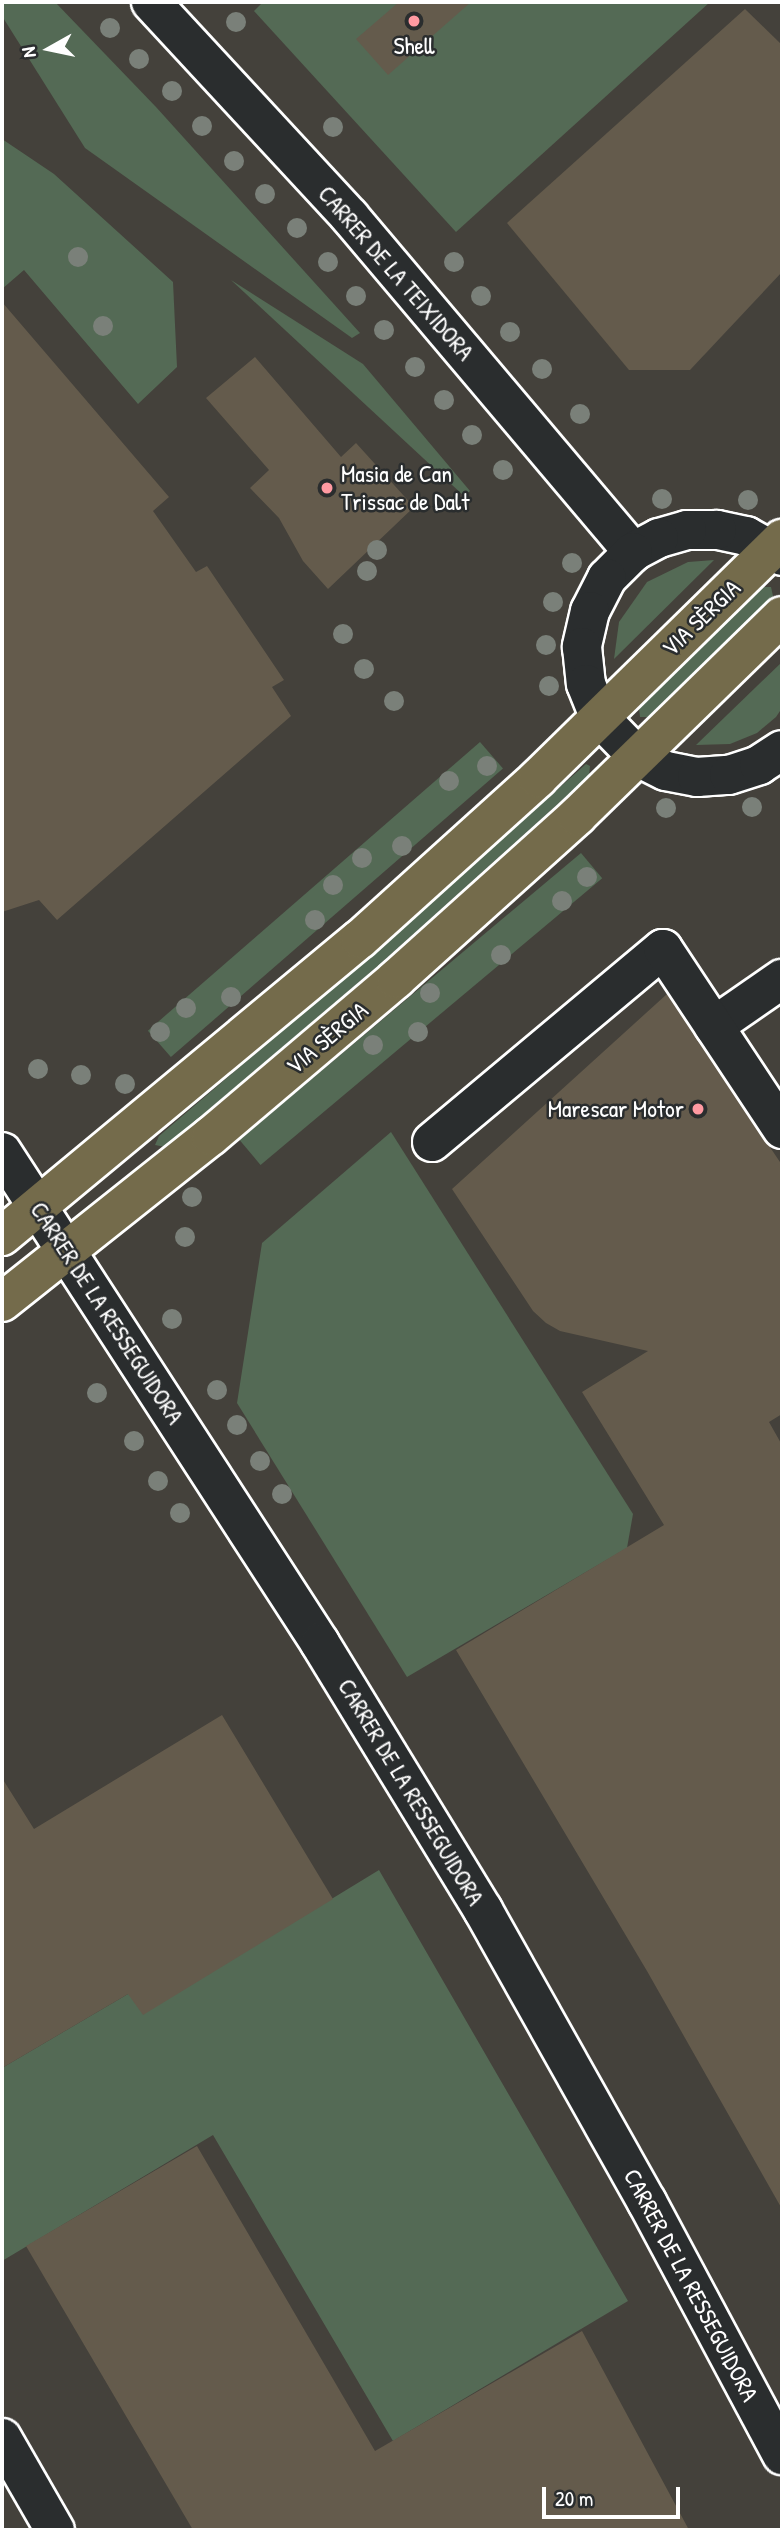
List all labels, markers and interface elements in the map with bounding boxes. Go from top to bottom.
marker: Shell [406,13,422,29]
north arrow [14,14,84,84]
place label: Shell [394,32,434,60]
text: N [15,45,42,59]
street label: CARRER DE LA TEIXIDORA [312,180,480,366]
place label: Masia de Can Trissac de Dalt [341,460,469,516]
marker: Masia de Can Trissac de Dalt [319,480,335,496]
street label: VIA SÈRGIA [656,574,746,662]
street label: VIA SÈRGIA [280,996,374,1080]
place label: Marescar Motor [548,1095,684,1123]
marker: Marescar Motor [690,1101,706,1117]
street label: CARRER DE LA RESSEGUIDORA [24,1196,190,1430]
street label: CARRER DE LA RESSEGUIDORA [332,1673,490,1911]
street label: CARRER DE LA RESSEGUIDORA [617,2164,765,2406]
scale bar [546,2472,684,2516]
text: 20 m [555,2484,593,2513]

